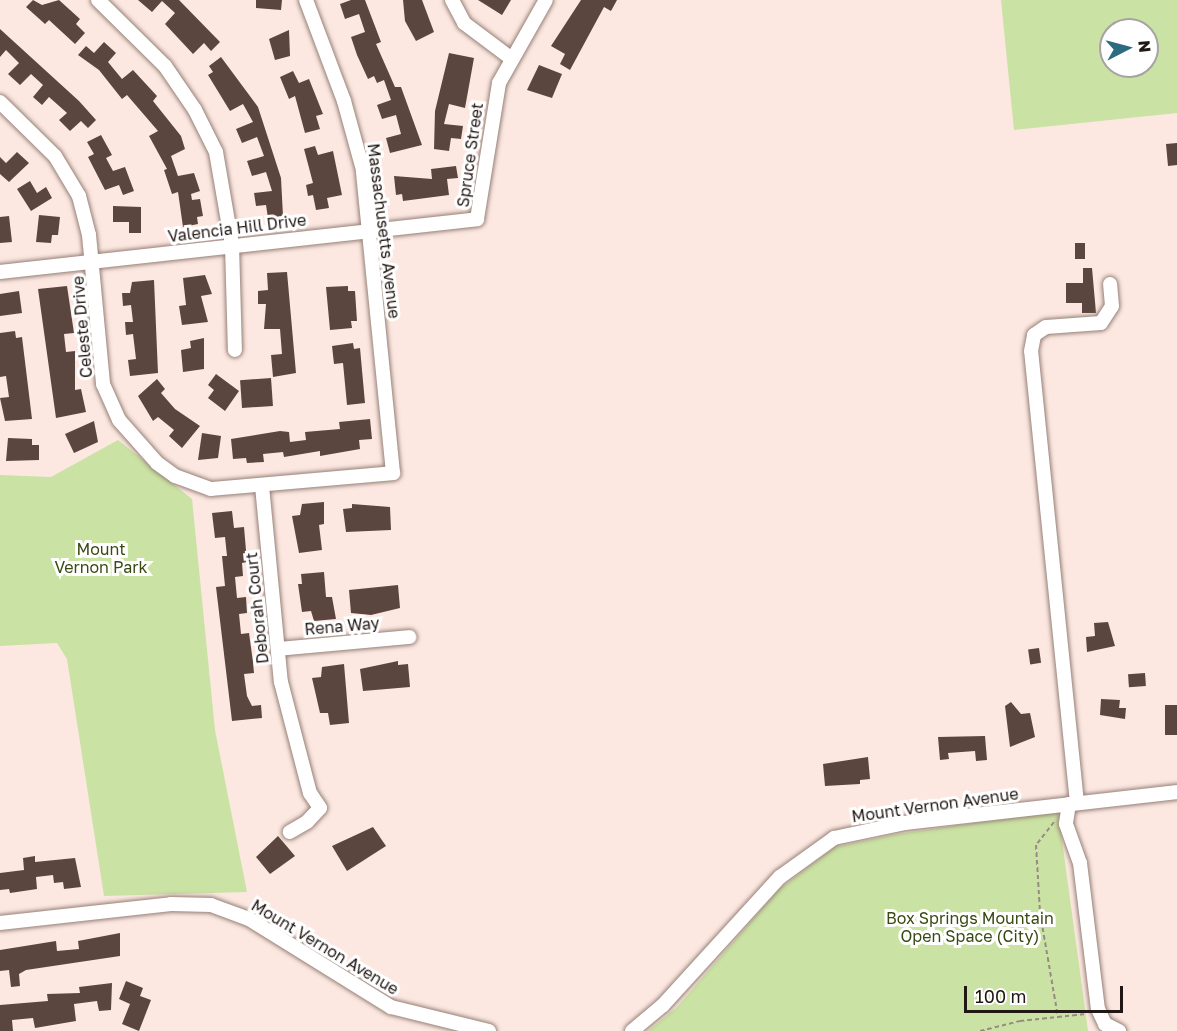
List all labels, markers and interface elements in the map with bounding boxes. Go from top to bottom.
north arrow [1099,18,1159,78]
text: N [1134,39,1155,53]
street label: Spruce Street [453,101,487,209]
street label: Massachusetts Avenue [364,142,404,320]
street label: Valencia Hill Drive [167,210,307,246]
street label: Celeste Drive [68,275,96,379]
park label: Mount Vernon Park [54,539,148,577]
street label: Deborah Court [242,551,272,665]
street label: Rena Way [304,613,380,639]
street label: Mount Vernon Avenue [850,784,1020,826]
street label: Mount Vernon Avenue [248,895,402,999]
park label: Box Springs Mountain Open Space (City) [886,908,1054,946]
scale bar [967,974,1126,1012]
text: 100 m [975,985,1026,1007]

